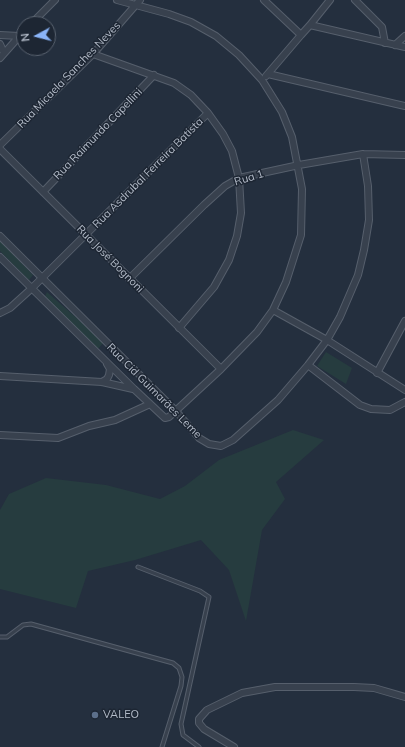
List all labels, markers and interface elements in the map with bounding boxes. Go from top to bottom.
north arrow [16,16,56,56]
street label: Rua Micaela Sanches Neves [15,19,123,131]
street label: Rua Raimundo Capellini [51,86,145,182]
street label: Rua Asdrubal Ferreira Batista [90,115,206,231]
street label: Rua 1 [233,167,265,189]
street label: Rua José Bognoni [74,223,146,295]
street label: Rua Cid Guimarães Leme [104,341,204,441]
place label: VALEO [103,708,139,722]
marker: VALEO [90,710,100,720]

